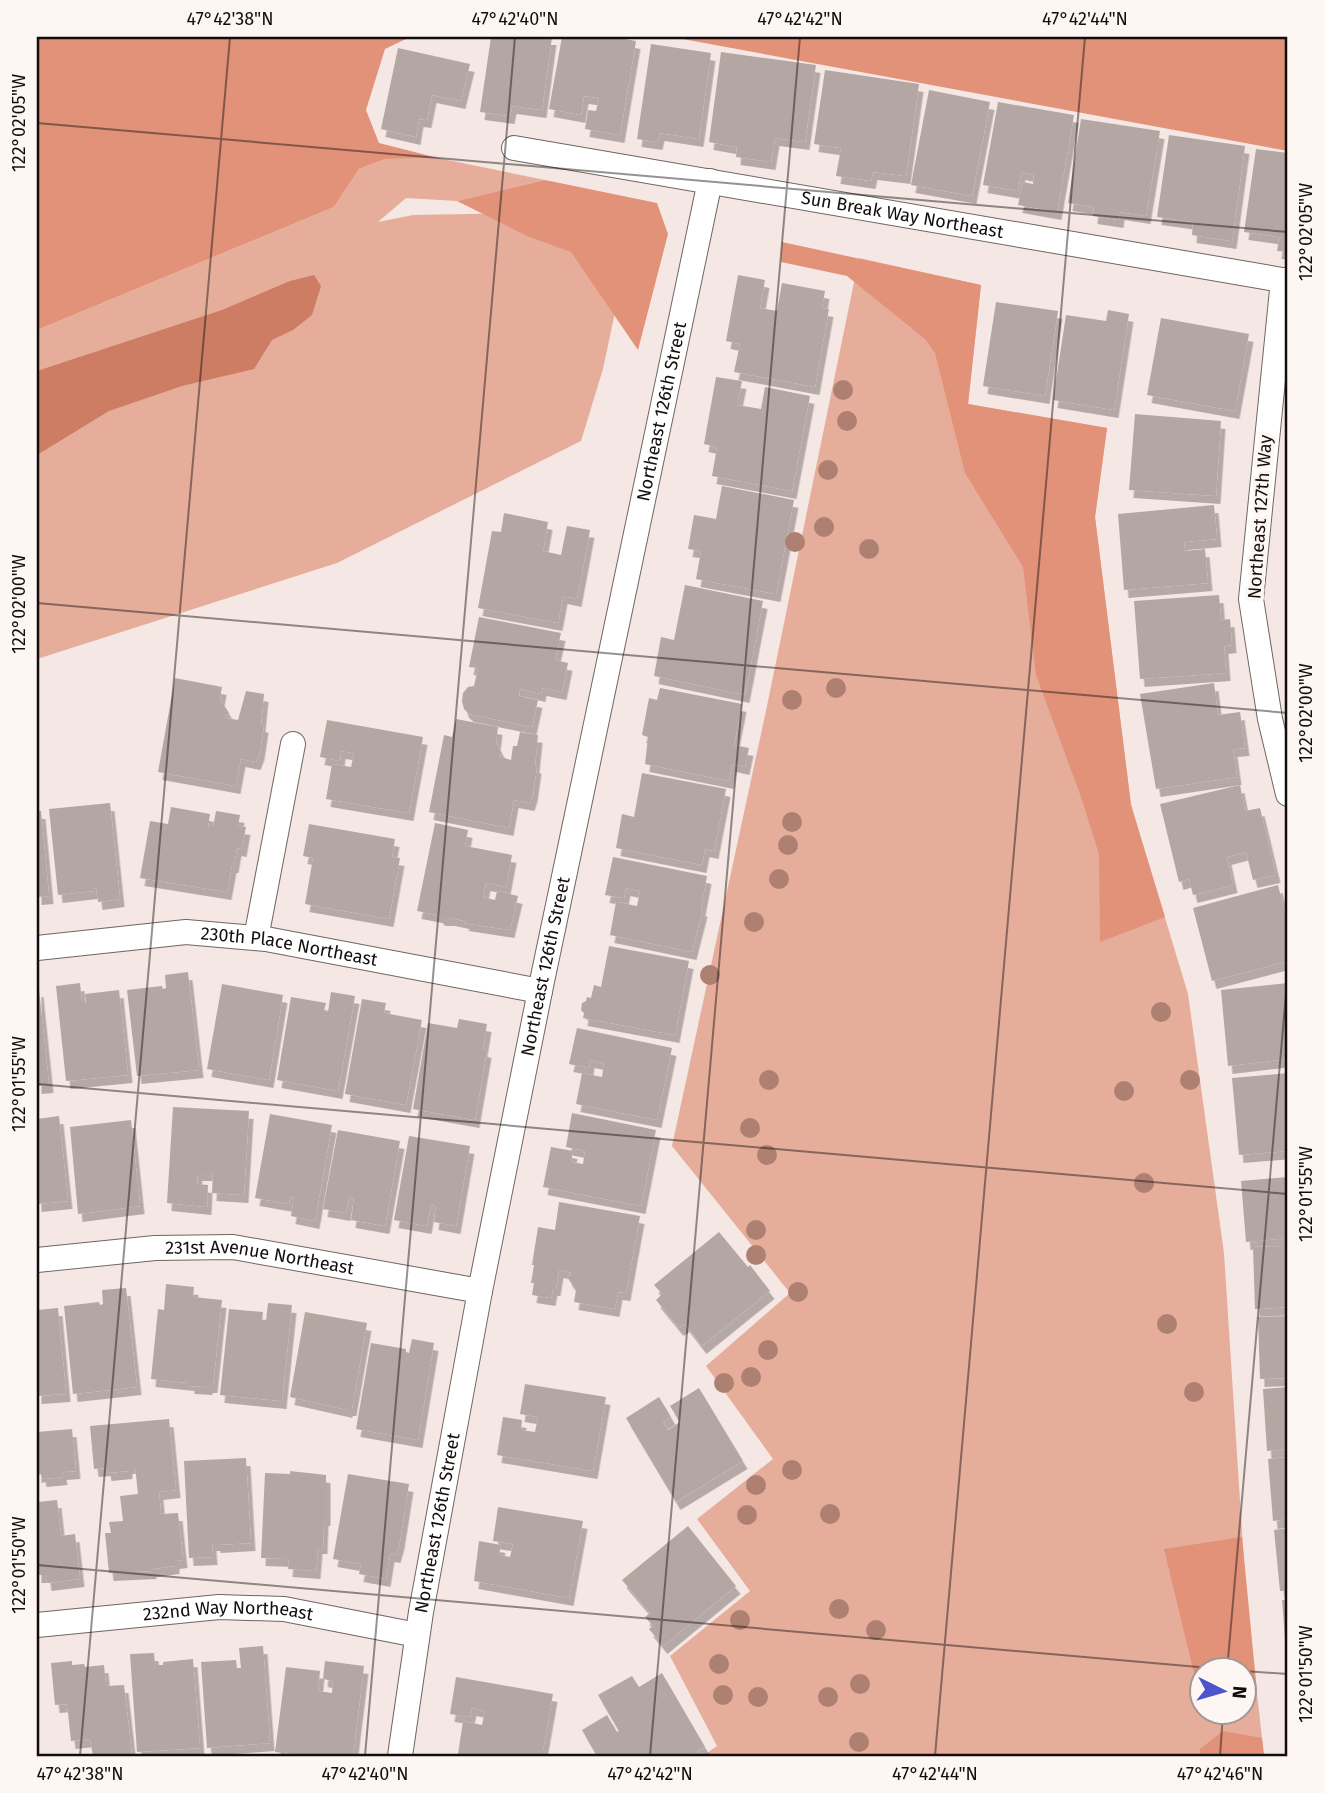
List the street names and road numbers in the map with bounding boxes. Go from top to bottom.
street label: Sun Break Way Northeast [799,187,1006,243]
street label: Northeast 126th Street [632,319,691,503]
street label: Northeast 127th Way [1243,434,1277,600]
street label: Northeast 126th Street [516,874,575,1058]
street label: 230th Place Northeast [200,922,380,971]
street label: 231st Avenue Northeast [165,1235,356,1279]
street label: Northeast 126th Street [410,1431,465,1615]
street label: 232nd Way Northeast [142,1596,316,1626]

